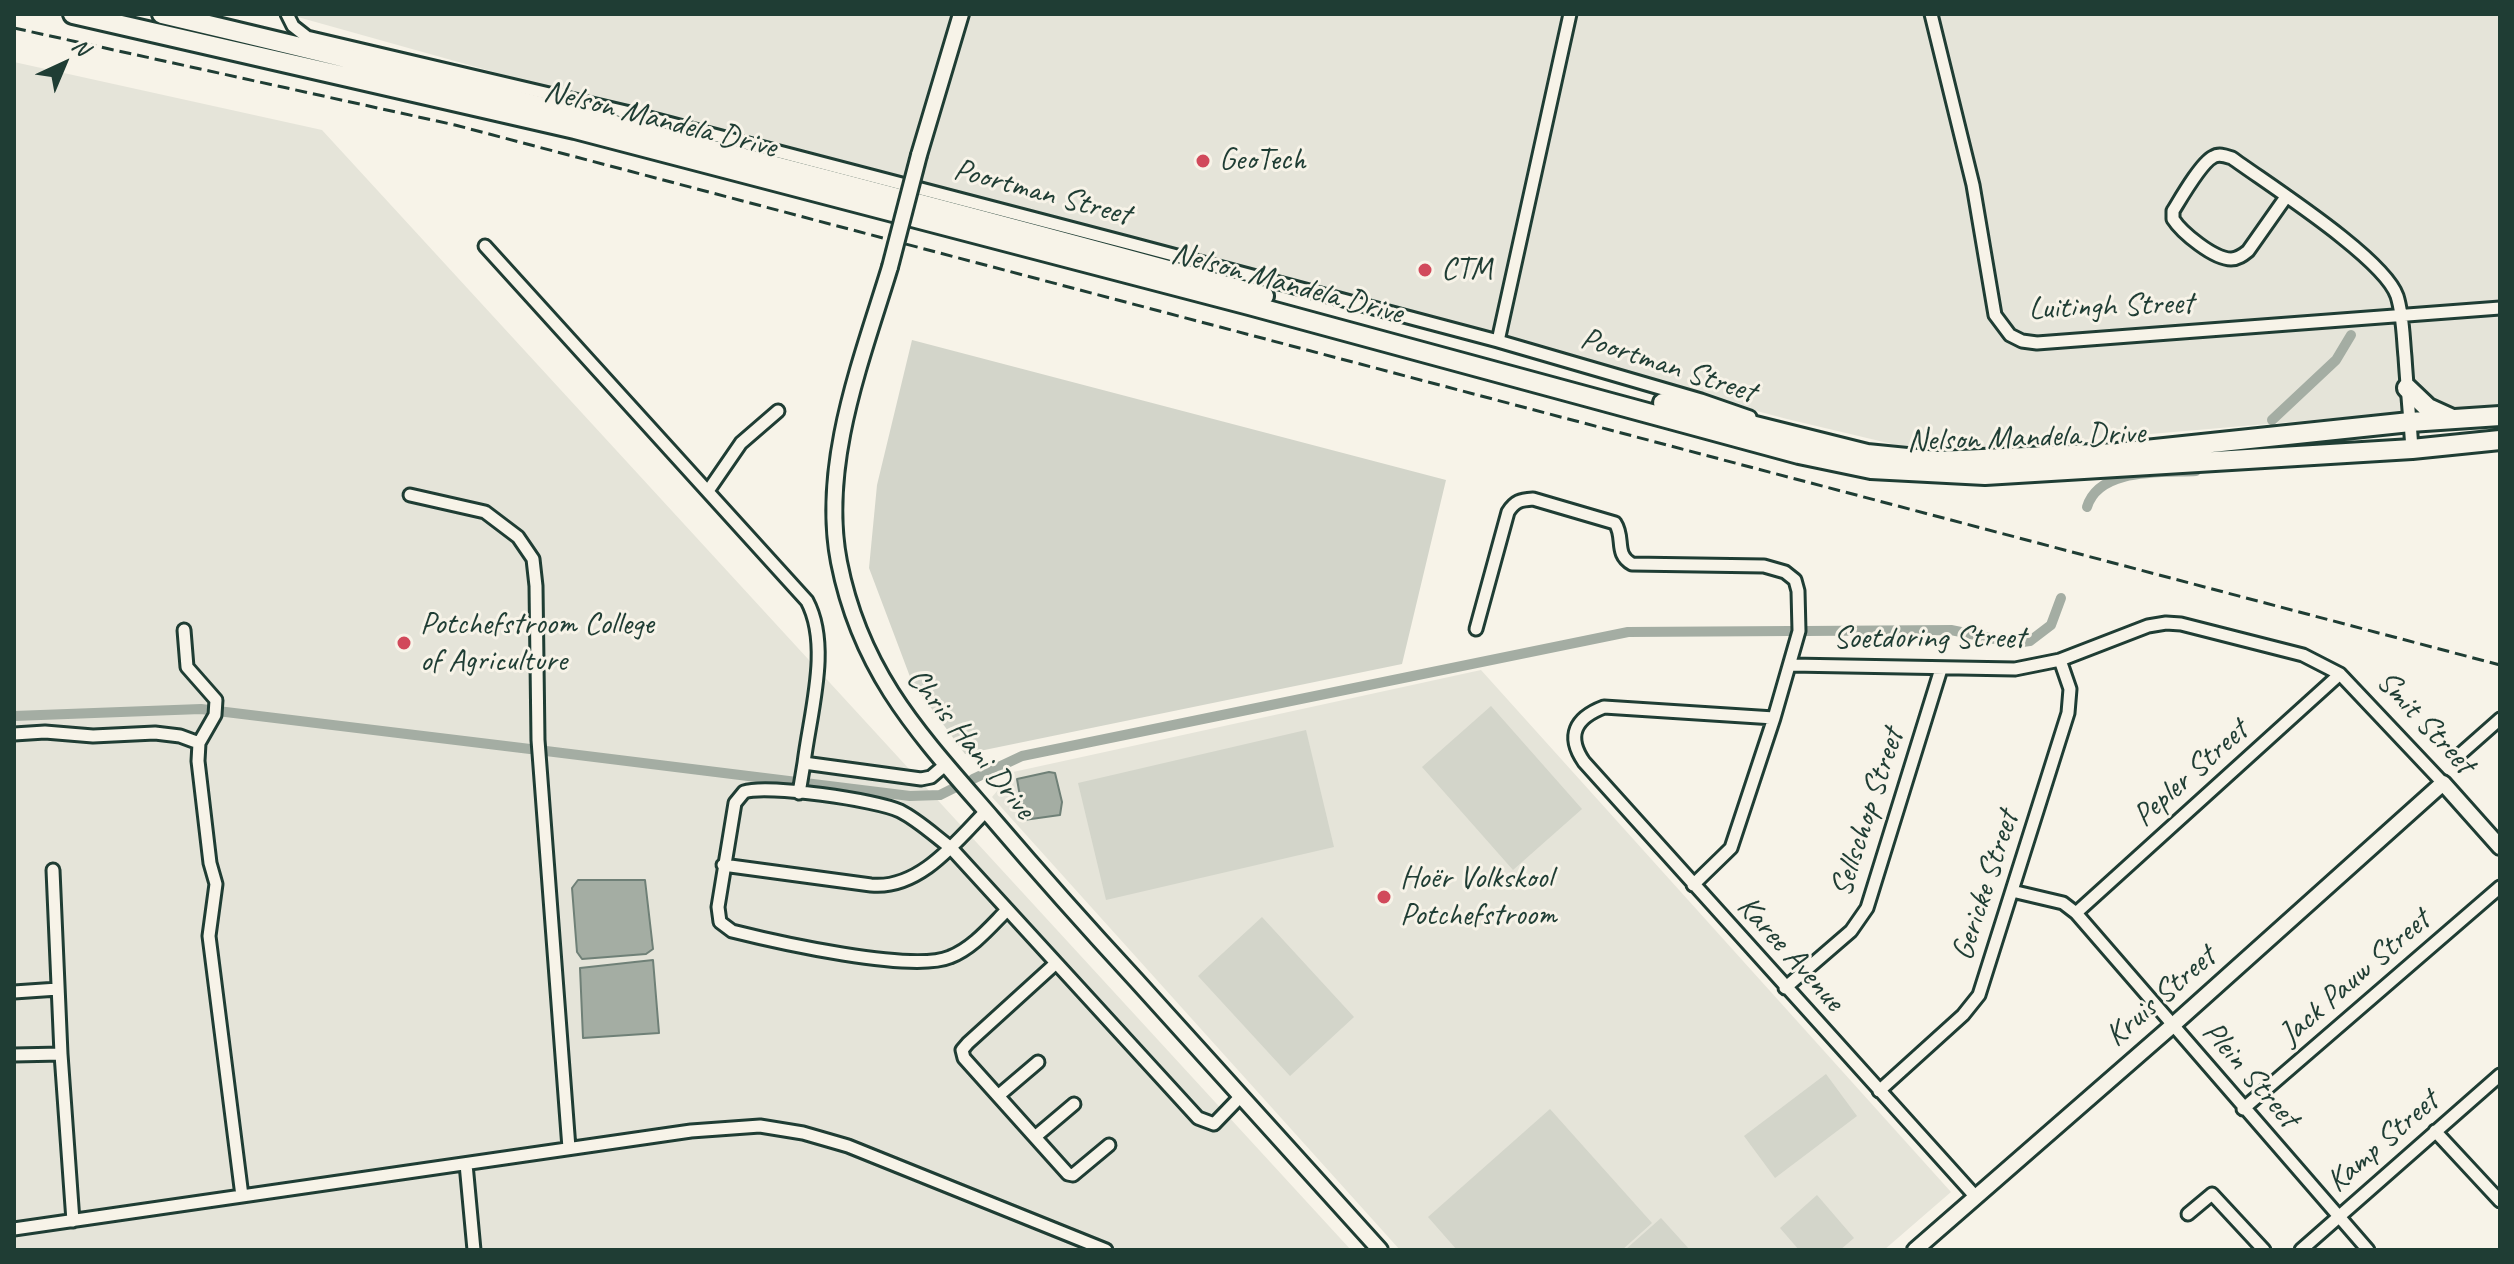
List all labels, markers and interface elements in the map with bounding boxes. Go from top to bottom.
north arrow [24,24,104,104]
text: N [66,32,95,62]
street label: Nelson Mandela Drive [540,73,780,167]
place label: GeoTech [1219,142,1306,180]
street label: Poortman Street [949,151,1135,235]
marker: GeoTech [1194,152,1212,170]
street label: Nelson Mandela Drive [1167,235,1407,333]
place label: CTM [1441,251,1493,289]
marker: CTM [1416,261,1434,279]
street label: Luitingh Street [2028,285,2194,329]
street label: Poortman Street [1576,320,1760,412]
street label: Nelson Mandela Drive [1906,415,2146,461]
place label: Potchefstroom College of Agriculture [420,606,654,681]
street label: Soetdoring Street [1833,620,2025,658]
marker: Potchefstroom College of Agriculture [395,634,413,652]
street label: Chris Hani Drive [897,661,1043,827]
street label: Smit Street [2367,663,2483,783]
street label: Pepler Street [2126,712,2256,836]
street label: Sellschop Street [1823,724,1913,902]
street label: Gericke Street [1944,807,2028,965]
place label: Hoër Volkskool Potchefstroom [1400,860,1556,935]
marker: Hoër Volkskool Potchefstroom [1375,888,1393,906]
street label: Karee Avenue [1728,888,1852,1020]
street label: Jack Pauw Street [2272,902,2438,1054]
street label: Kruis Street [2098,939,2224,1055]
street label: Plein Street [2193,1014,2307,1136]
street label: Kamp Street [2319,1083,2447,1201]

